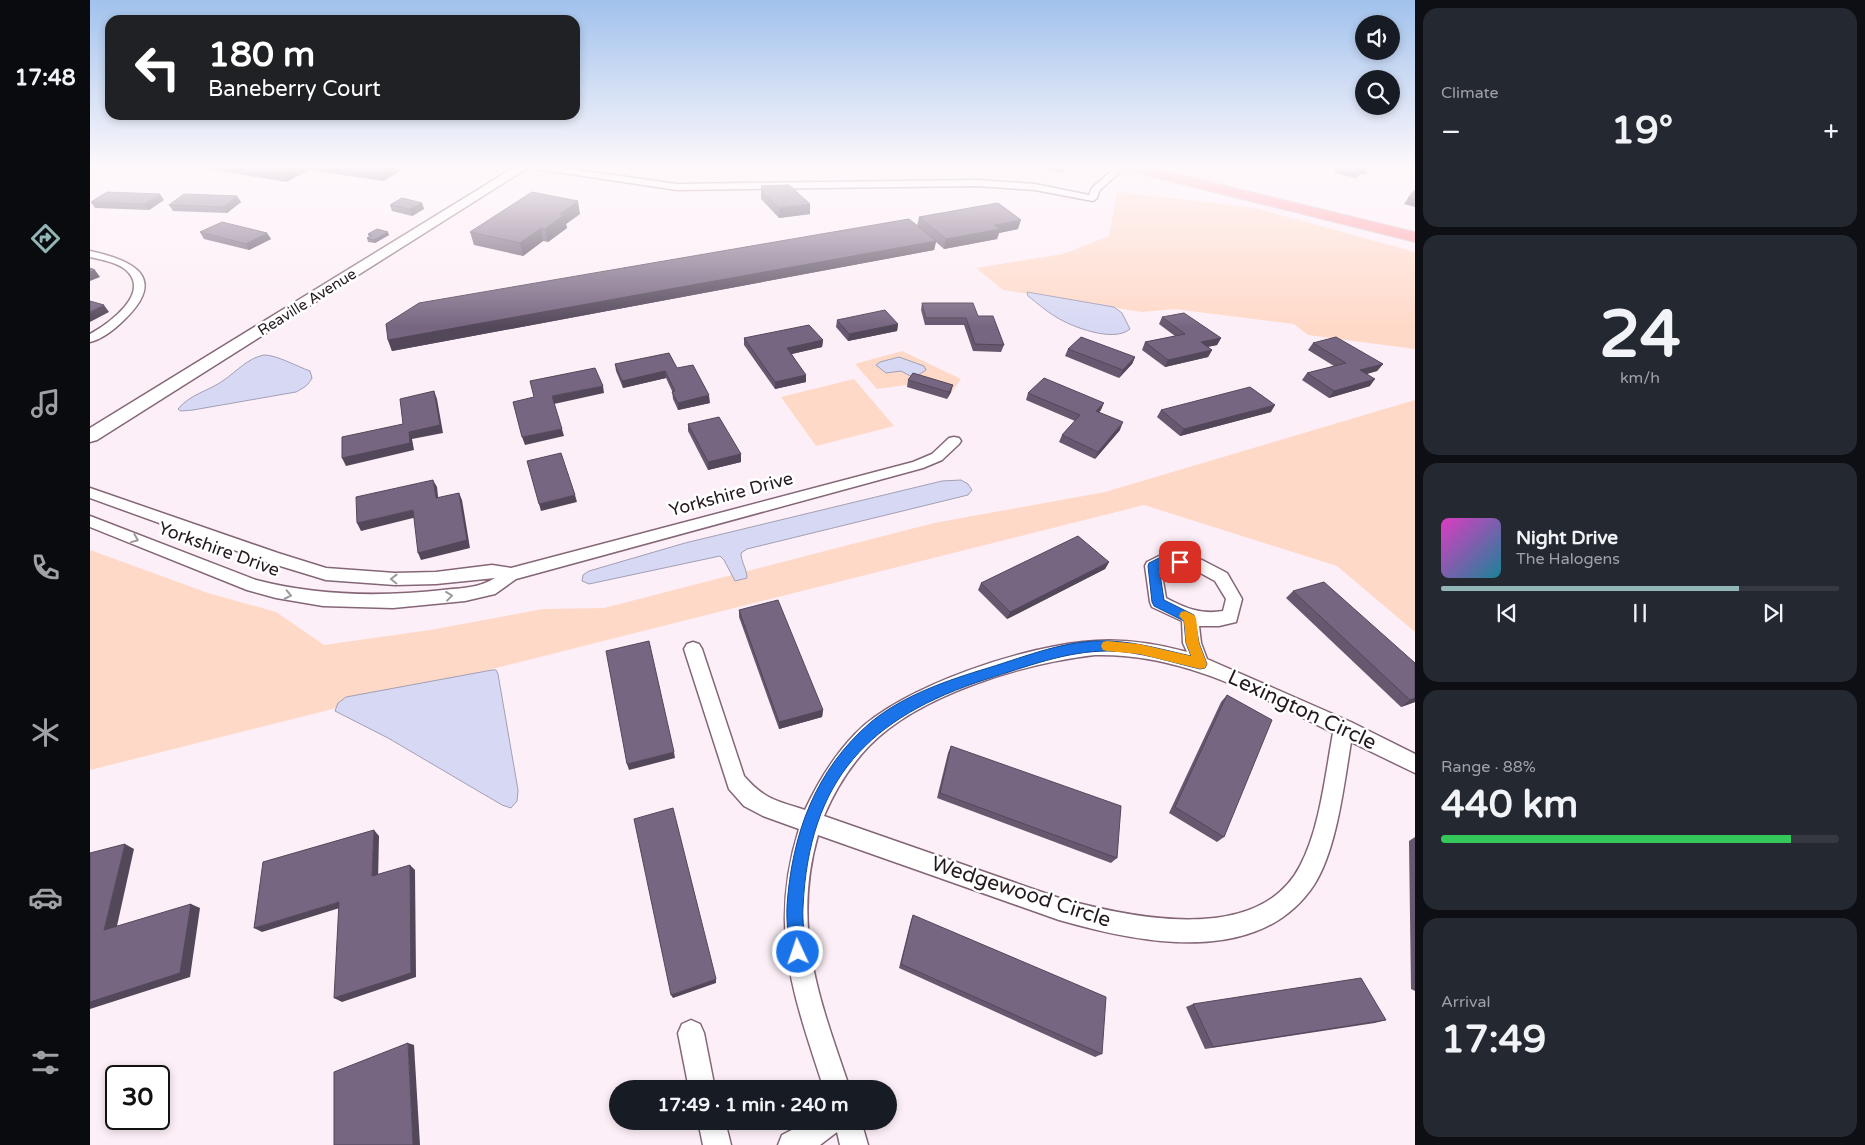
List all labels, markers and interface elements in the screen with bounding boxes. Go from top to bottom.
map controls [1355,15,1400,115]
button: sound [1355,15,1400,60]
text: 180 m [208,34,315,76]
icon: left [125,35,190,100]
text: 17:48 [15,65,75,91]
button: search [1355,70,1400,115]
text: Baneberry Court [208,76,381,102]
text: Climate [1441,83,1499,103]
text: 19° [1611,108,1673,154]
text: − [1441,115,1461,149]
text: + [1823,115,1839,149]
icon: directions [28,221,63,256]
street label: Reaville Avenue [254,265,360,339]
text: 24 [1599,296,1681,375]
text: km/h [1620,368,1660,388]
icon: music [28,386,63,421]
street label: Yorkshire Drive [667,467,795,521]
street label: Yorkshire Drive [155,517,283,581]
text: Night Drive [1516,527,1618,549]
one-way arrow [130,533,139,543]
pin [1159,541,1201,583]
icon: arrive [1166,548,1194,576]
text: The Halogens [1516,549,1620,569]
icon: phone [28,550,63,585]
one-way arrow [389,574,397,584]
one-way arrow [283,589,292,600]
one-way arrow [446,591,454,602]
icon: previous [1493,599,1521,627]
icon: pause [1626,599,1654,627]
icon: next [1759,599,1787,627]
street label: Lexington Circle [1224,665,1380,755]
icon: climate [28,715,63,750]
text: Range · 88% [1441,757,1536,777]
text: 440 km [1441,782,1578,828]
street label: Wedgewood Circle [928,851,1114,933]
icon: car [28,880,63,915]
position arrow [771,925,823,977]
text: Arrival [1441,992,1490,1012]
text: 17:49 [1441,1017,1546,1063]
icon: filters [28,1045,63,1080]
speed limit sign: 30 [105,1065,170,1130]
text: 17:49 · 1 min · 240 m [657,1094,849,1116]

